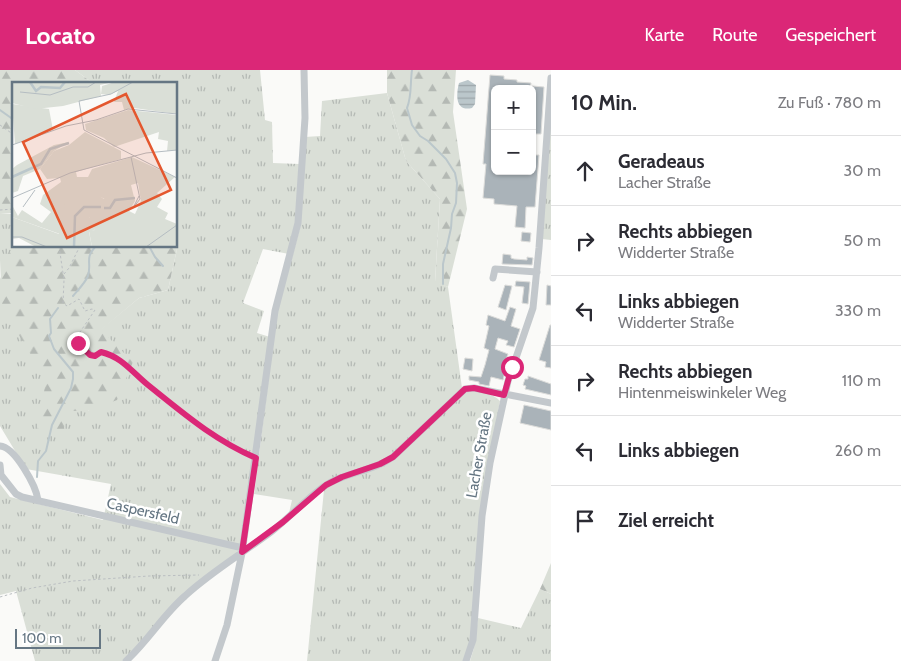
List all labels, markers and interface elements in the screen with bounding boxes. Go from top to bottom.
text: Locato [25,21,95,50]
text: Karte [645,24,684,46]
text: Route [712,24,757,46]
text: Gespeichert [785,24,876,46]
inset map [12,82,178,248]
map controls [491,85,536,175]
button: + [491,85,536,130]
text: 10 Min. [571,90,637,115]
text: Zu Fuß · 780 m [778,93,881,112]
button: − [491,130,536,175]
text: Geradeaus [618,150,704,173]
icon: ahead [571,157,599,185]
text: 30 m [844,161,881,180]
text: Lacher Straße [618,173,711,192]
text: Rechts abbiegen [618,220,752,243]
icon: right [571,227,599,255]
text: 50 m [844,231,881,250]
text: Widderter Straße [618,243,734,262]
text: Links abbiegen [618,290,739,313]
icon: left [571,297,599,325]
text: 330 m [835,301,881,320]
text: Widderter Straße [618,313,734,332]
route end [67,332,90,355]
route start [501,356,524,379]
text: Rechts abbiegen [618,360,752,383]
icon: right [571,367,599,395]
text: 110 m [842,371,881,390]
text: Hintenmeiswinkeler Weg [618,383,786,402]
street label: Lacher Straße [463,410,495,499]
icon: left [571,437,599,465]
text: Links abbiegen [618,439,739,462]
text: 260 m [835,441,881,460]
street label: Caspersfeld [105,494,181,528]
icon: arrive [571,507,599,535]
text: Ziel erreicht [618,509,714,532]
scale bar [15,626,101,649]
text: 100 m [22,629,62,647]

